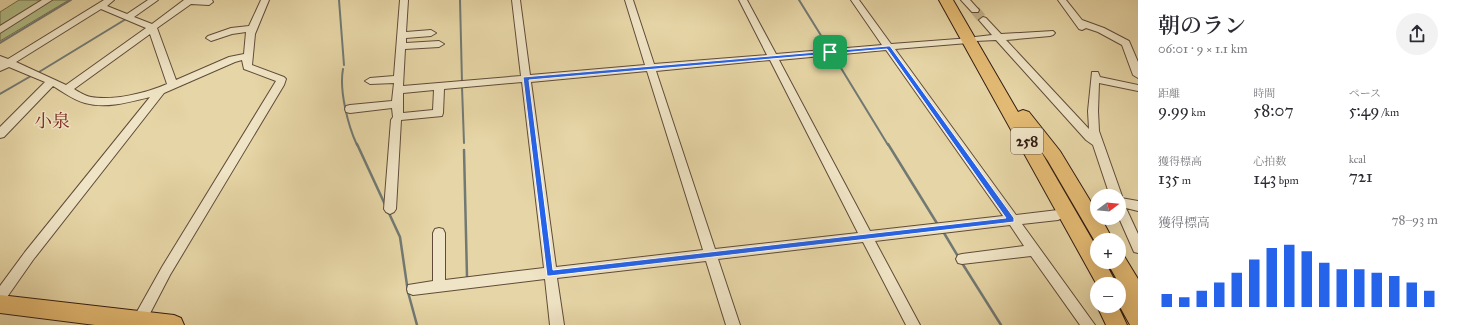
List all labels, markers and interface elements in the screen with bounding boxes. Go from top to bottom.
text: 朝のラン [1158,12,1246,39]
button: share [1396,13,1438,55]
pin [813,35,847,69]
icon: arrive [819,41,841,63]
text: 06:01 · 9 × 1.1 km [1158,41,1248,57]
text: 距離 [1158,87,1180,100]
text: 時間 [1253,87,1275,100]
text: ペース [1349,87,1381,100]
text: 9.99 [1158,100,1189,121]
text: 58:07 [1253,100,1294,121]
text: 5:49 [1349,100,1379,121]
text: km [1189,106,1206,119]
text: /km [1379,106,1399,119]
district label: 小泉 [34,110,70,132]
road number: 258 [1011,128,1043,154]
text: kcal [1349,153,1366,166]
text: 獲得標高 [1158,155,1202,168]
text: 心拍数 [1253,155,1286,168]
text: 721 [1349,166,1373,187]
text: 135 [1158,168,1179,189]
text: 143 [1253,168,1276,189]
text: m [1179,174,1191,187]
text: bpm [1276,174,1299,187]
north arrow [1090,189,1126,225]
map controls [1090,189,1126,313]
text: 78–93 m [1391,212,1438,228]
text: 獲得標高 [1158,215,1210,231]
button: + [1090,233,1126,269]
button: − [1090,277,1126,313]

